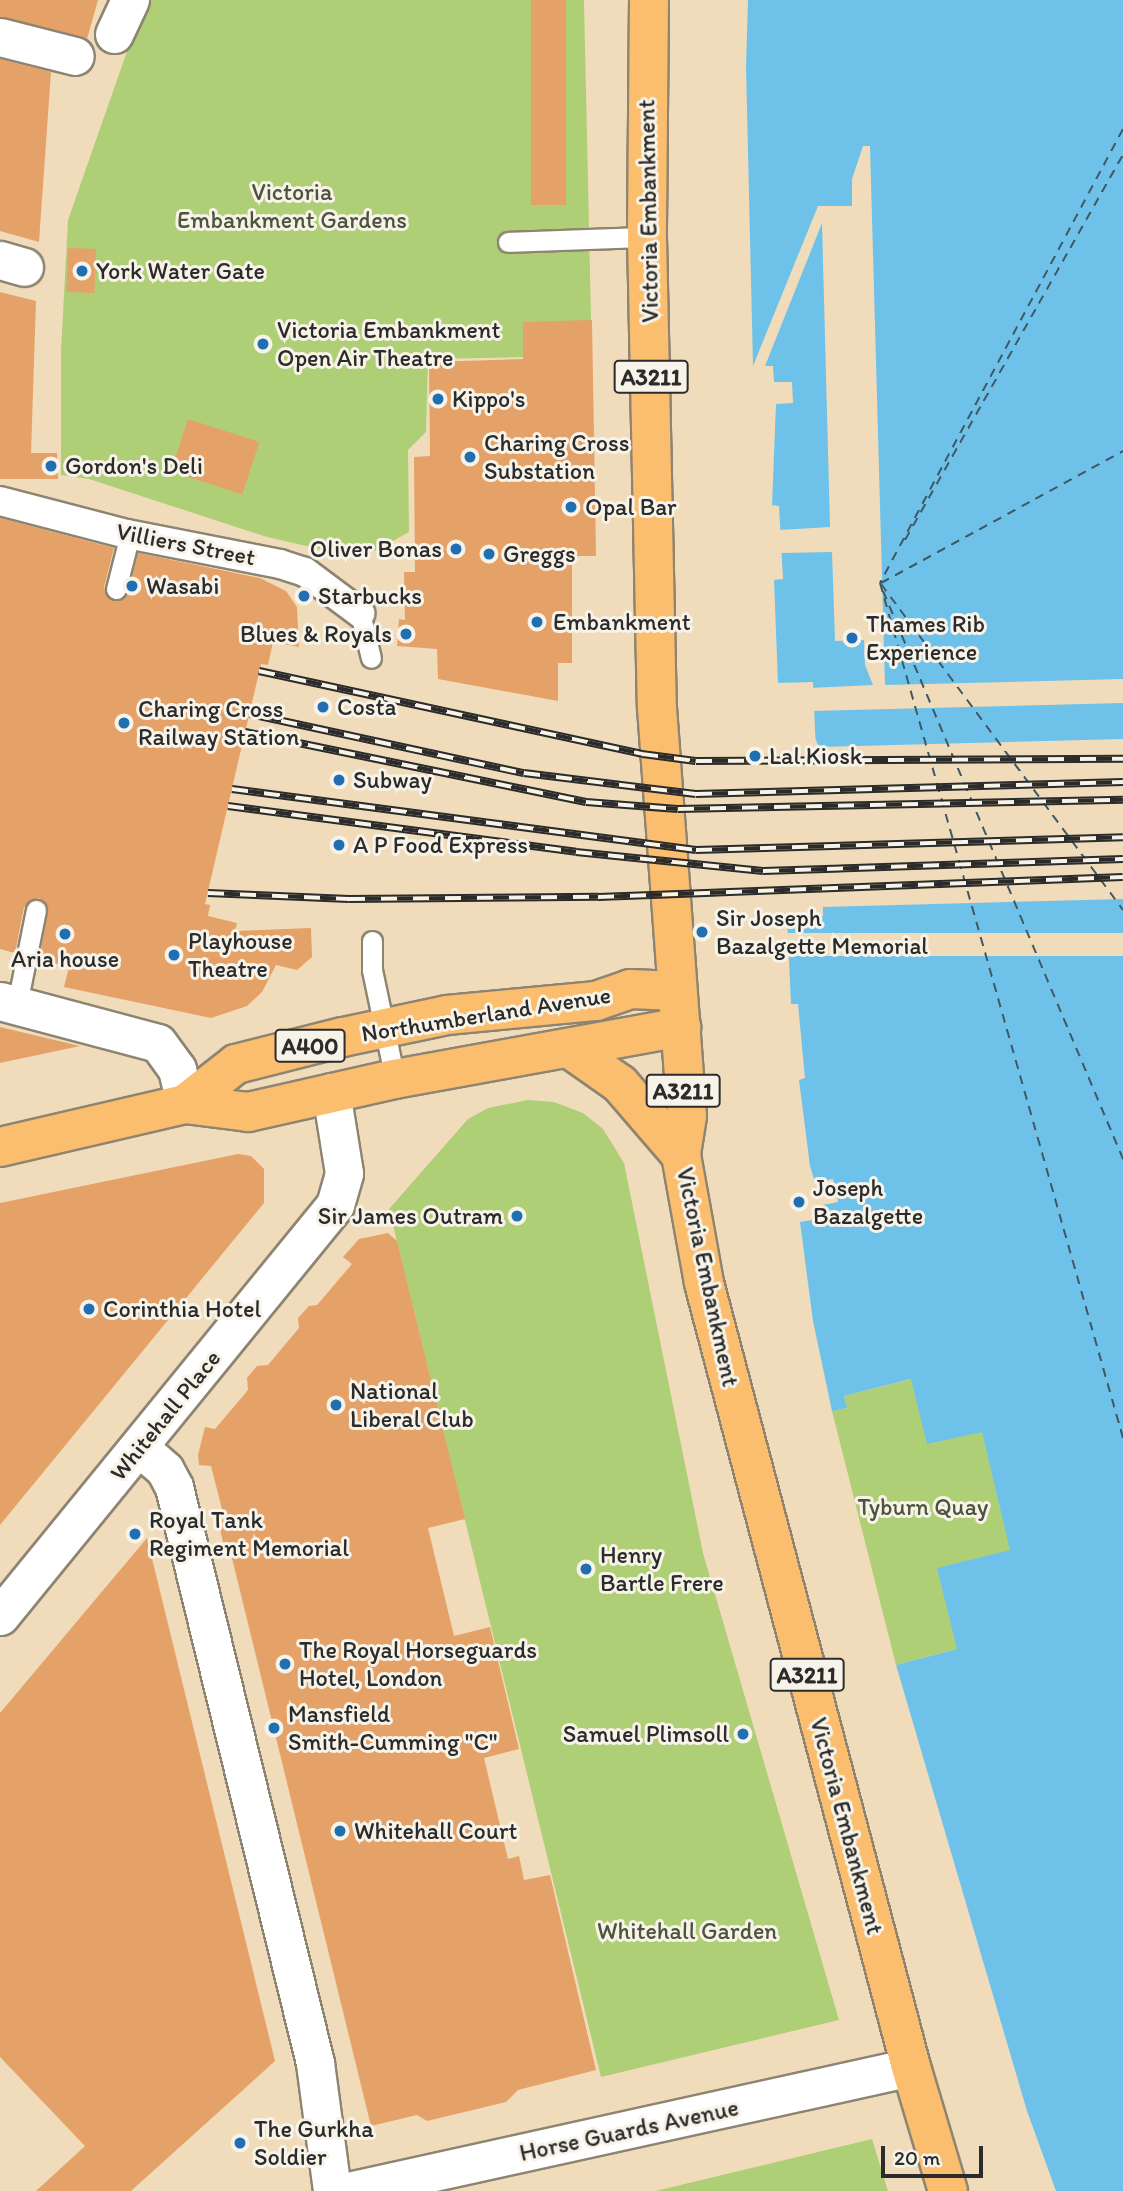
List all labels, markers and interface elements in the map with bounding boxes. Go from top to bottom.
street label: Victoria Embankment [632,99,664,323]
park label: Victoria Embankment Gardens [177,178,407,234]
place label: York Water Gate [96,257,264,285]
marker: York Water Gate [74,263,90,279]
place label: Victoria Embankment Open Air Theatre [277,316,501,372]
marker: Victoria Embankment Open Air Theatre [255,336,271,352]
road number: A3211 [612,358,690,396]
place label: Kippo's [452,385,525,413]
marker: Kippo's [430,391,446,407]
place label: Charing Cross Substation [484,429,630,485]
marker: Charing Cross Substation [462,449,478,465]
place label: Gordon's Deli [65,452,203,480]
marker: Gordon's Deli [43,458,59,474]
place label: Opal Bar [585,493,677,521]
marker: Opal Bar [563,499,579,515]
street label: Villiers Street [114,516,258,572]
place label: Oliver Bonas [310,535,442,563]
place label: Greggs [503,540,576,568]
marker: Oliver Bonas [448,541,464,557]
marker: Greggs [481,546,497,562]
place label: Wasabi [146,572,219,600]
marker: Wasabi [124,578,140,594]
place label: Starbucks [318,582,422,610]
marker: Starbucks [296,588,312,604]
place label: Embankment [553,608,691,636]
place label: Thames Rib Experience [866,610,985,666]
marker: Embankment [527,612,547,632]
place label: Blues & Royals [241,620,392,648]
marker: Blues & Royals [398,626,414,642]
marker: Thames Rib Experience [844,630,860,646]
place label: Costa [337,693,396,721]
place label: Charing Cross Railway Station [138,695,299,751]
marker: Costa [315,699,331,715]
marker: Charing Cross Railway Station [116,715,132,731]
place label: Lal Kiosk [769,742,862,770]
marker: Lal Kiosk [747,748,763,764]
place label: Subway [353,766,432,794]
marker: Subway [331,772,347,788]
place label: A P Food Express [353,831,526,859]
marker: A P Food Express [331,837,347,853]
place label: Sir Joseph Bazalgette Memorial [716,904,929,960]
marker: Sir Joseph Bazalgette Memorial [694,924,710,940]
marker: Aria house [57,926,73,942]
place label: Playhouse Theatre [188,927,293,983]
place label: Aria house [11,945,119,973]
marker: Playhouse Theatre [166,947,182,963]
street label: Northumberland Avenue [359,980,613,1048]
road number: A400 [273,1026,347,1065]
road number: A3211 [644,1072,722,1110]
street label: Victoria Embankment [671,1164,745,1390]
place label: Joseph Bazalgette [813,1174,923,1230]
marker: Joseph Bazalgette [791,1194,807,1210]
place label: Sir James Outram [316,1202,503,1230]
marker: Sir James Outram [509,1208,525,1224]
place label: Corinthia Hotel [103,1295,261,1323]
marker: Corinthia Hotel [81,1301,97,1317]
street label: Whitehall Place [104,1344,226,1486]
place label: National Liberal Club [350,1377,474,1433]
marker: National Liberal Club [328,1397,344,1413]
park label: Tyburn Quay [858,1493,988,1521]
place label: Royal Tank Regiment Memorial [149,1506,349,1562]
marker: Royal Tank Regiment Memorial [127,1526,143,1542]
place label: Henry Bartle Frere [600,1541,724,1597]
marker: Henry Bartle Frere [578,1561,594,1577]
place label: The Royal Horseguards Hotel, London [299,1636,536,1692]
marker: The Royal Horseguards Hotel, London [277,1656,293,1672]
road number: A3211 [768,1656,846,1694]
place label: Mansfield Smith-Cumming "C" [288,1700,498,1756]
street label: Victoria Embankment [804,1714,890,1938]
marker: Mansfield Smith-Cumming "C" [266,1720,282,1736]
place label: Samuel Plimsoll [563,1720,729,1748]
marker: Samuel Plimsoll [735,1726,751,1742]
place label: Whitehall Court [354,1817,517,1845]
marker: Whitehall Court [332,1823,348,1839]
park label: Whitehall Garden [597,1917,777,1945]
street label: Horse Guards Avenue [518,2093,740,2167]
place label: The Gurkha Soldier [254,2115,373,2171]
scale bar [885,2132,986,2176]
marker: The Gurkha Soldier [232,2135,248,2151]
text: 20 m [894,2145,940,2170]

